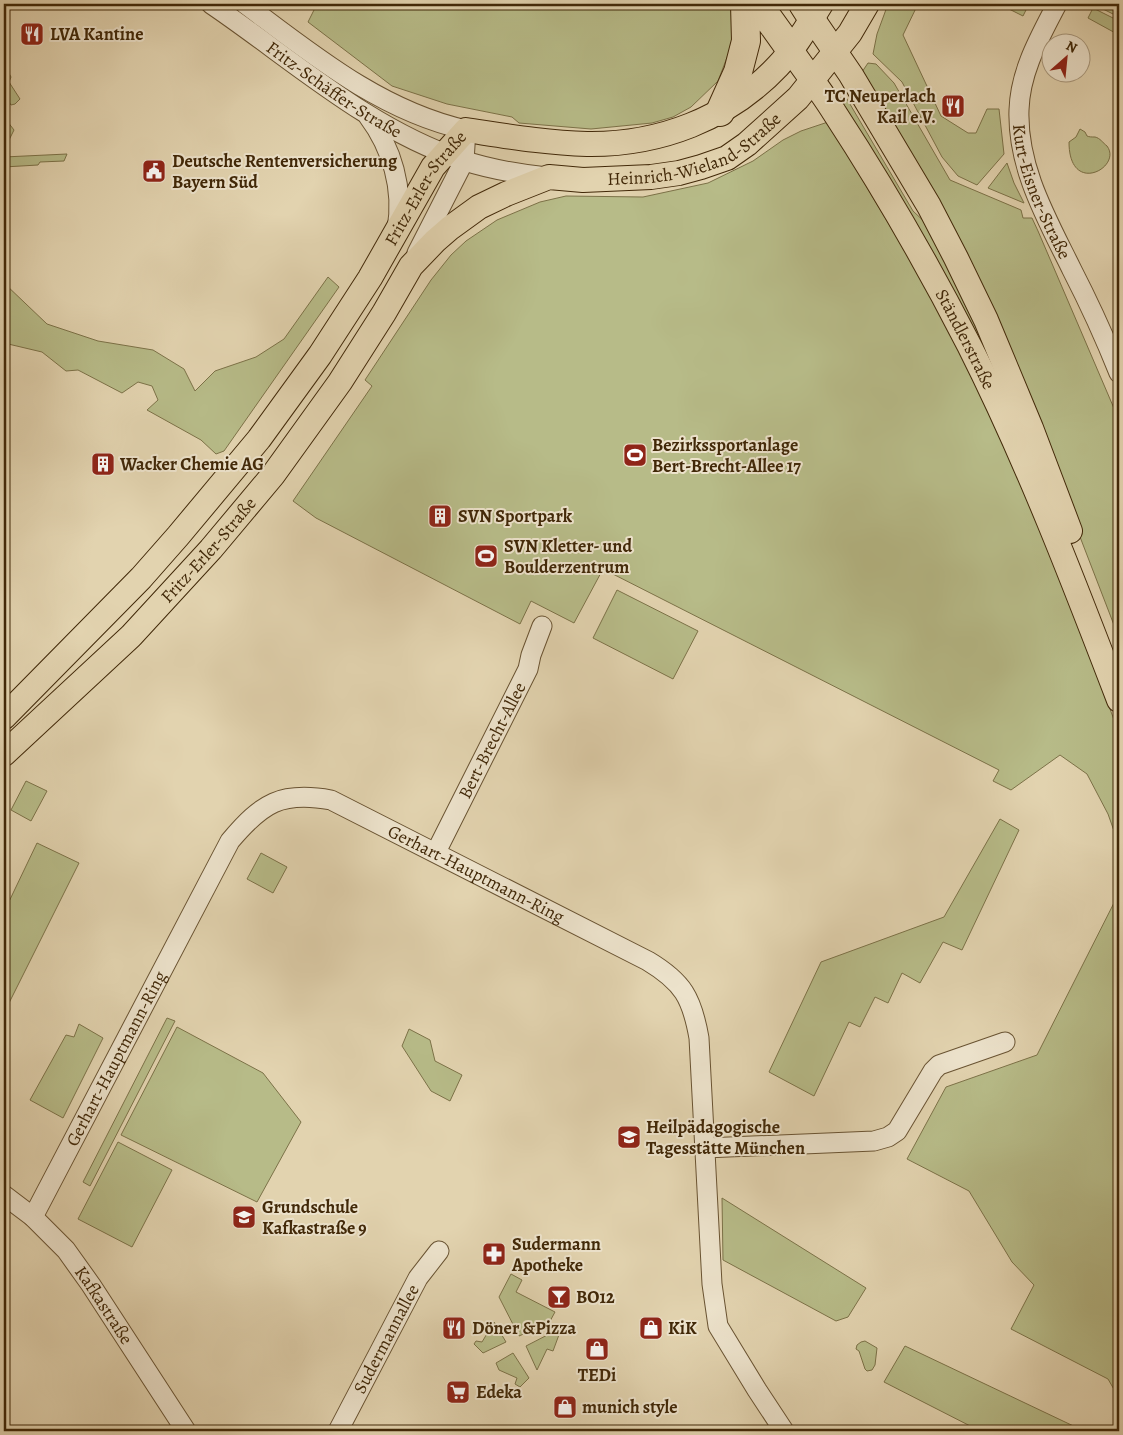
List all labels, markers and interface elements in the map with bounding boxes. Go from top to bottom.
restaurant icon: LVA Kantine [19,21,45,47]
place label: LVA Kantine [50,22,144,46]
north arrow [1040,32,1090,82]
street label: Fritz-Schäffer-Straße [261,36,406,144]
text: N [1063,36,1081,58]
place label: TC Neuperlach Kail e.V. [825,84,936,129]
restaurant icon: TC Neuperlach Kail e.V. [940,93,966,119]
street label: Heinrich-Wieland-Straße [607,107,786,191]
street label: Kurt-Eisner-Straße [1007,123,1077,263]
street label: Fritz-Erler-Straße [379,125,472,250]
place label: Deutsche Rentenversicherung Bayern Süd [172,149,398,194]
public building icon: Deutsche Rentenversicherung Bayern Süd [141,158,167,184]
street label: Ständlerstraße [930,285,1001,393]
place label: Bezirkssportanlage Bert-Brecht-Allee 17 [652,433,801,478]
sports icon: Bezirkssportanlage Bert-Brecht-Allee 17 [622,442,648,468]
building icon: Wacker Chemie AG [90,451,116,477]
place label: Wacker Chemie AG [119,452,264,476]
street label: Fritz-Erler-Straße [155,492,261,608]
building icon: SVN Sportpark [427,503,453,529]
place label: SVN Sportpark [458,504,573,528]
place label: SVN Kletter- und Boulderzentrum [504,534,632,579]
sports icon: SVN Kletter- und Boulderzentrum [473,543,499,569]
street label: Bert-Brecht-Allee [453,678,532,803]
street label: Gerhart-Hauptmann-Ring [384,819,569,929]
street label: Gerhart-Hauptmann-Ring [60,967,172,1150]
place label: Heilpädagogische Tagesstätte München [646,1115,805,1160]
school or university icon: Heilpädagogische Tagesstätte München [616,1124,642,1150]
place label: Grundschule Kafkastraße 9 [262,1195,367,1240]
school or university icon: Grundschule Kafkastraße 9 [231,1204,257,1230]
place label: Sudermann Apotheke [511,1232,601,1277]
pharmacy icon: Sudermann Apotheke [481,1241,507,1267]
street label: Kafkastraße [69,1261,139,1349]
street label: Sudermannallee [348,1280,425,1398]
bar icon: BO12 [546,1284,572,1310]
place label: BO12 [576,1285,615,1309]
restaurant icon: Döner &Pizza [441,1315,467,1341]
shop icon: KiK [638,1315,664,1341]
place label: Döner &Pizza [472,1316,576,1340]
place label: KiK [668,1316,697,1340]
shop icon: TEDi [584,1336,610,1362]
place label: TEDi [578,1363,616,1387]
supermarket icon: Edeka [445,1379,471,1405]
place label: Edeka [476,1380,522,1404]
shop icon: munich style [552,1394,578,1420]
place label: munich style [582,1395,678,1419]

